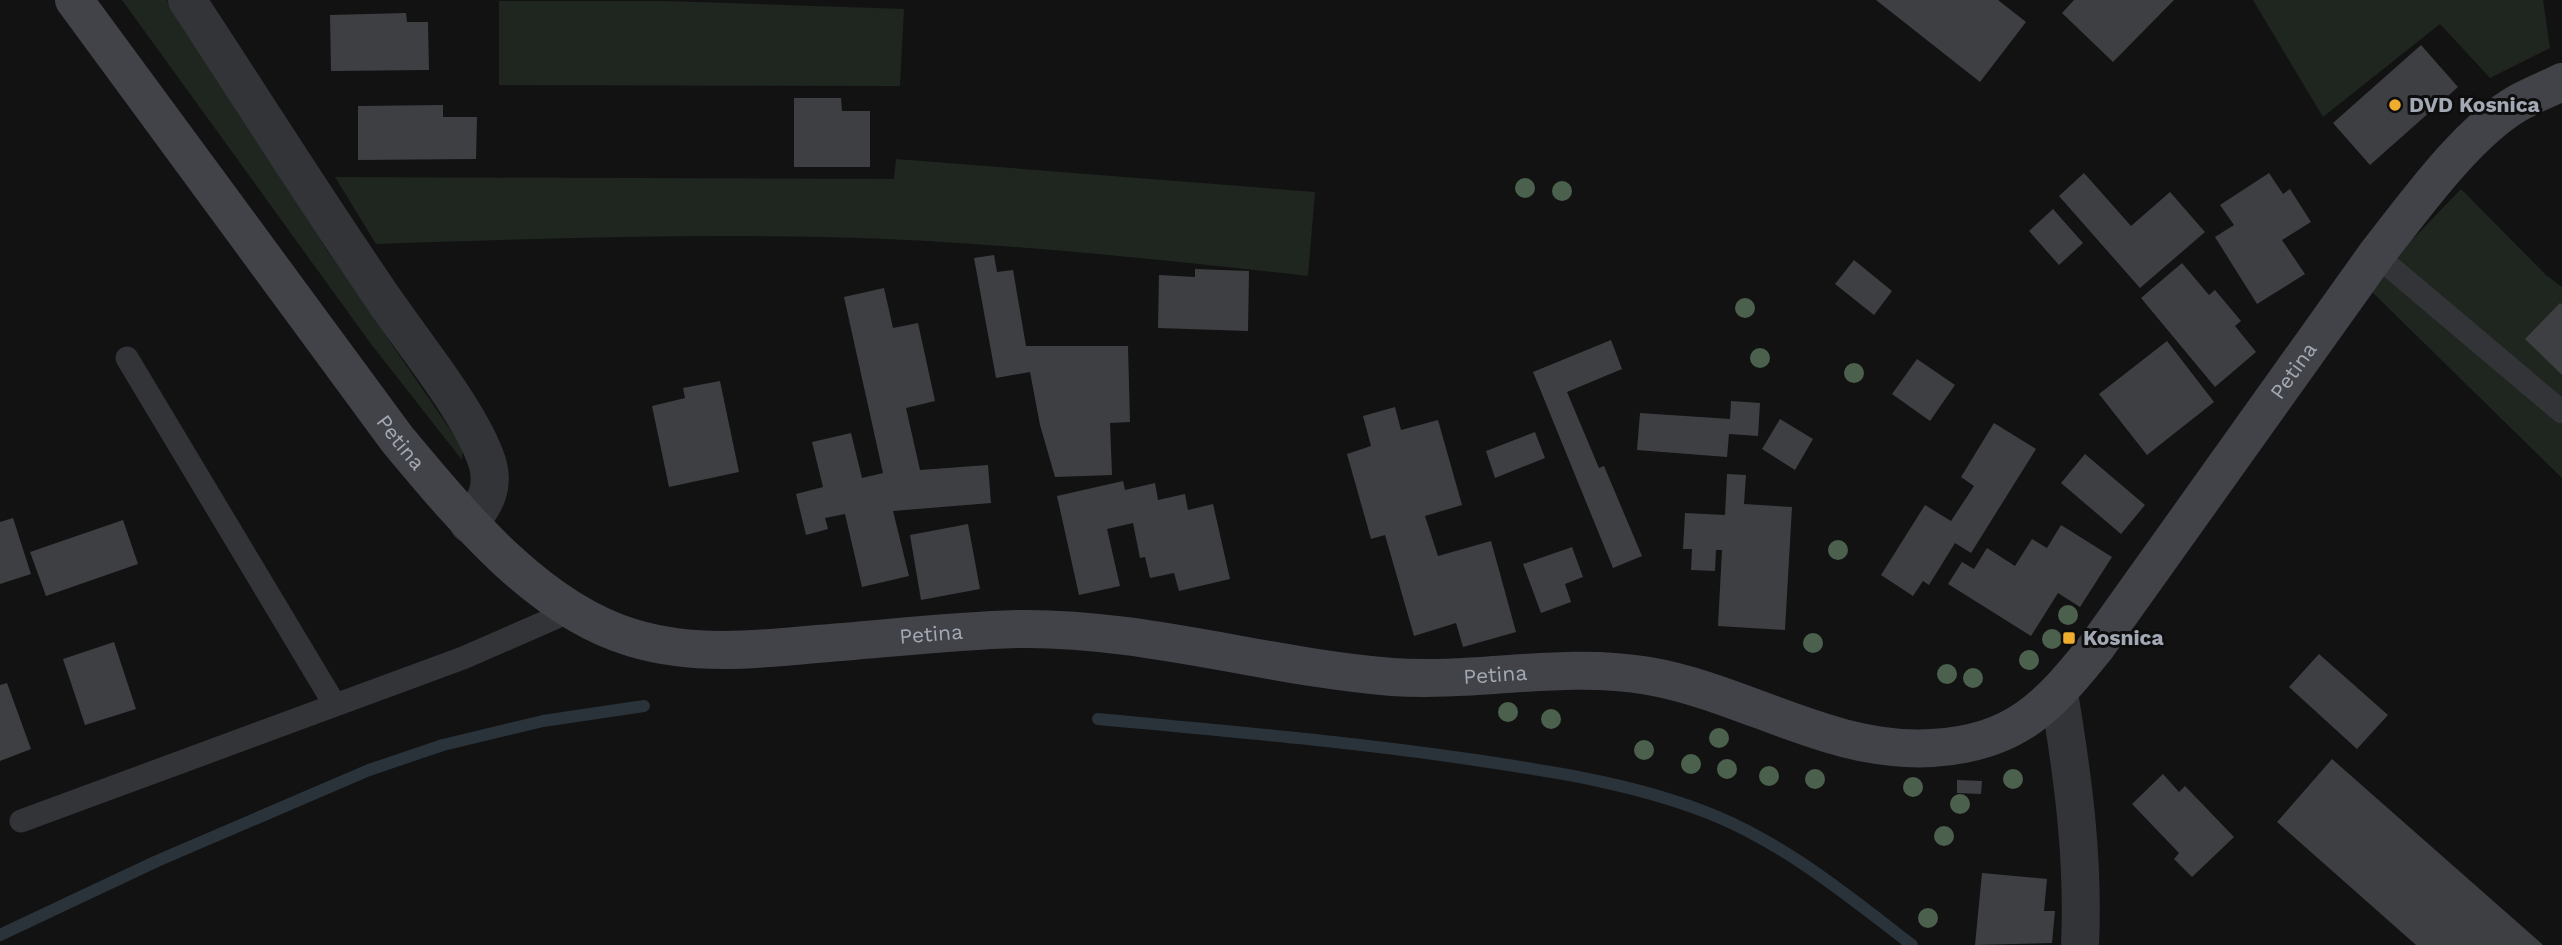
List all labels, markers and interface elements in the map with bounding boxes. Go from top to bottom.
place label: DVD Kosnica [2409,92,2541,117]
marker: DVD Kosnica [2387,97,2403,113]
street label: Petina [2264,337,2322,404]
street label: Petina [371,410,431,475]
street label: Petina [898,619,964,649]
place label: Kosnica [2083,625,2165,650]
marker: Kosnica [2061,630,2077,646]
street label: Petina [1463,660,1528,689]

